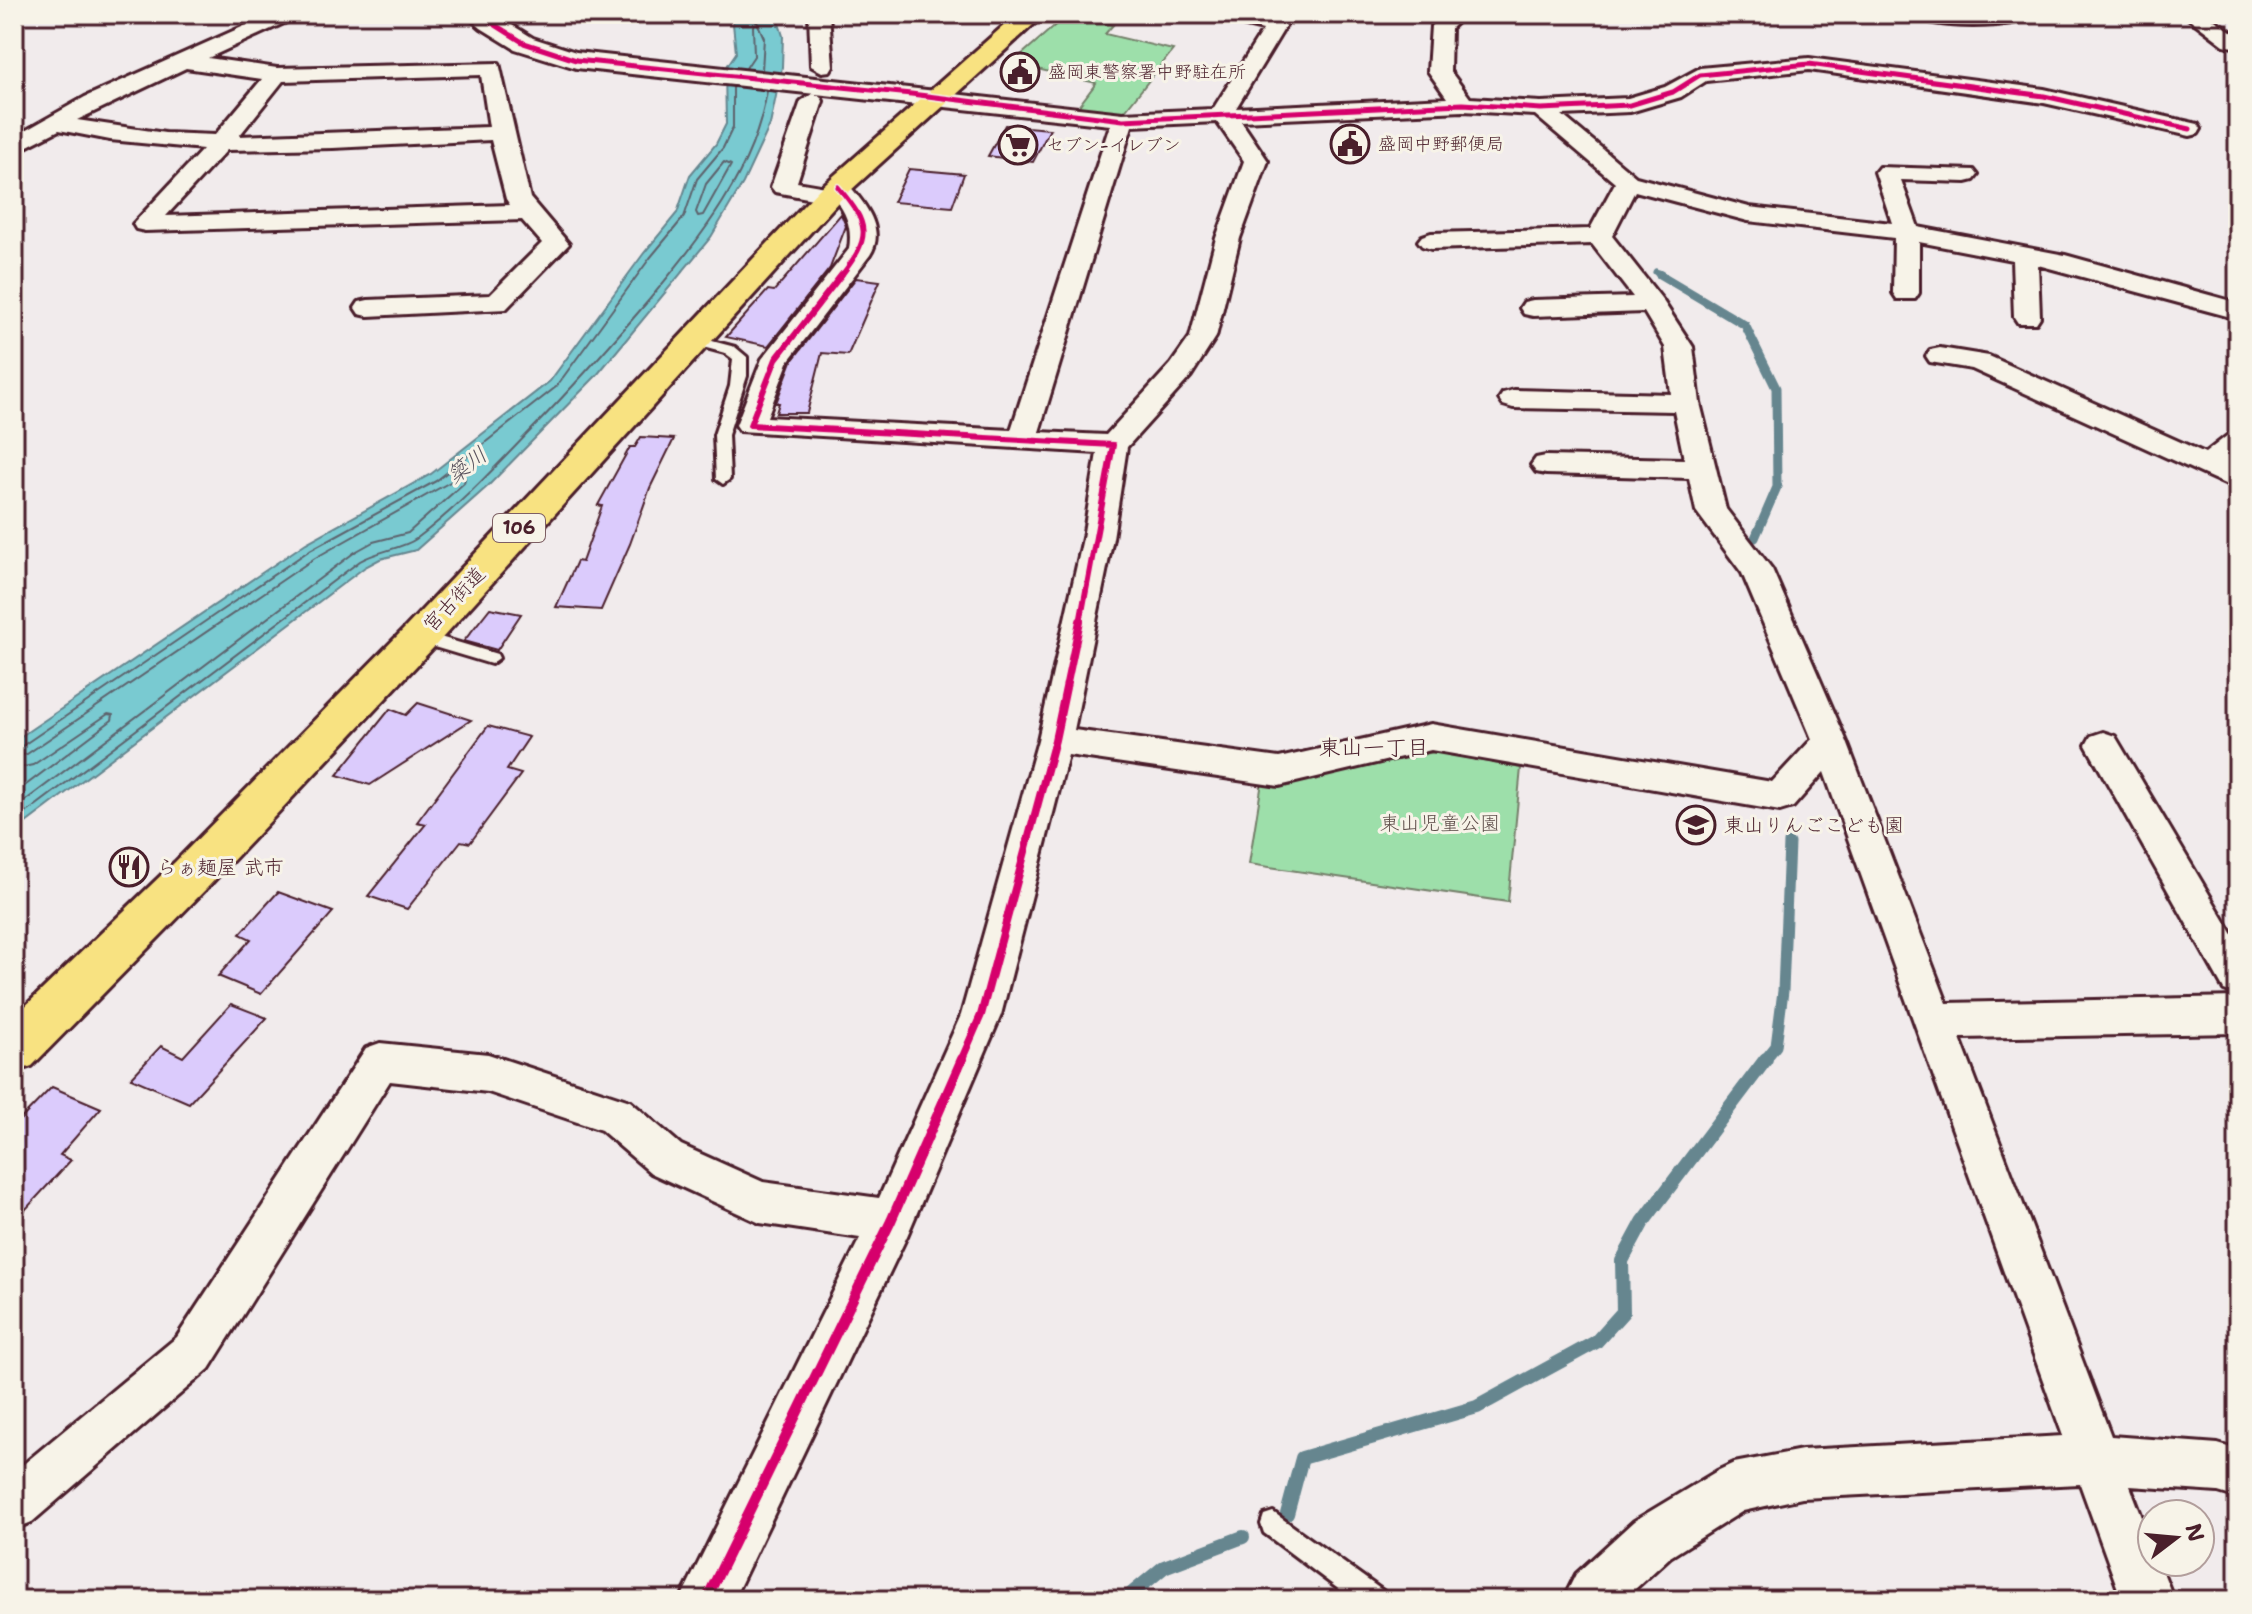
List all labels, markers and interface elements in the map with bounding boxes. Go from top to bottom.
public building icon: 盛岡東警察署中野駐在所 [999,51,1041,93]
place label: 盛岡東警察署中野駐在所 [1048,60,1246,84]
public building icon: 盛岡中野郵便局 [1329,123,1371,165]
supermarket icon: セブン-イレブン [997,124,1039,166]
place label: 盛岡中野郵便局 [1378,132,1504,156]
place label: セブン-イレブン [1046,133,1181,157]
water label: 簗川 [441,440,493,490]
road number: 106 [493,514,545,542]
street label: 宮古街道 [417,561,491,637]
district label: 東山一丁目 [1319,733,1429,762]
school or university icon: 東山りんごこども園 [1675,804,1717,846]
park label: 東山児童公園 [1380,810,1500,836]
place label: 東山りんごこども園 [1724,812,1904,838]
restaurant icon: らぁ麺屋 武市 [108,846,150,888]
place label: らぁ麺屋 武市 [157,854,284,880]
north arrow [2136,1498,2216,1578]
text: N [2178,1520,2211,1545]

